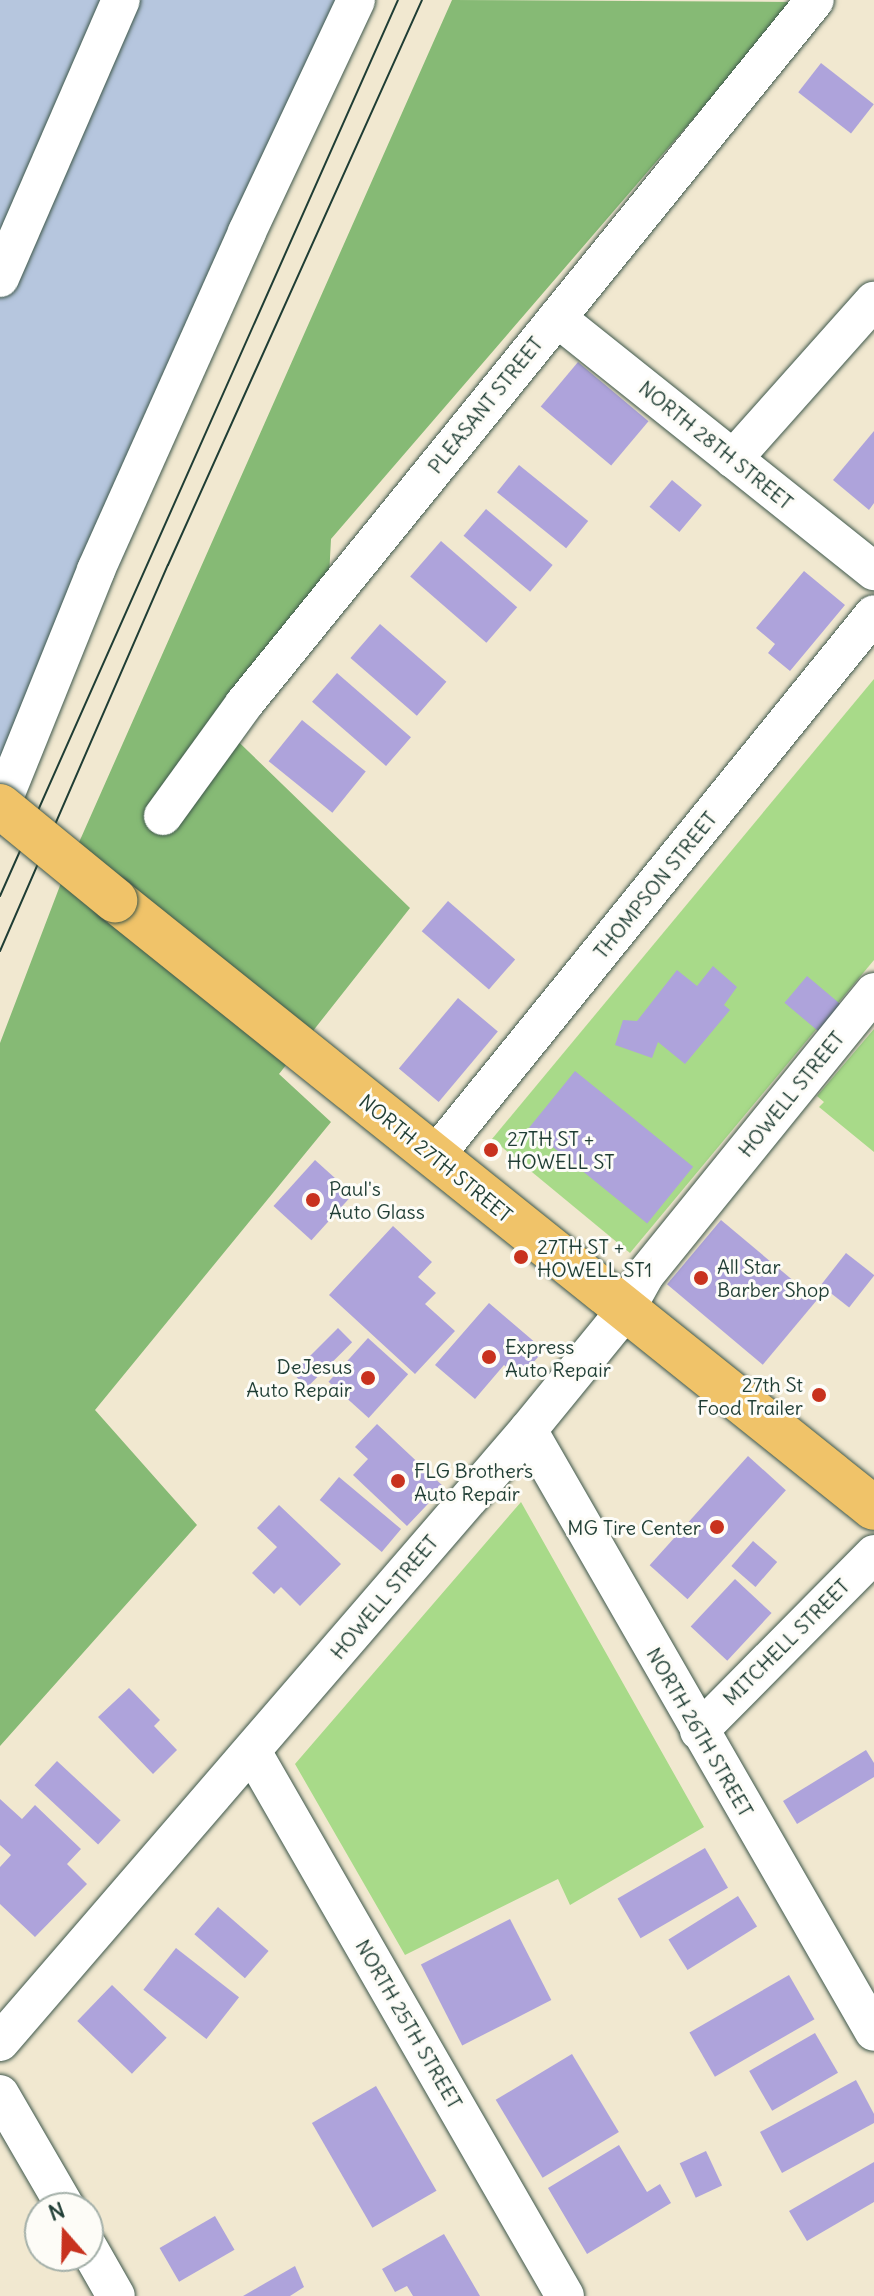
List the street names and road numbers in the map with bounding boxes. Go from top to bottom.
street label: PLEASANT STREET [423,332,547,478]
street label: NORTH 28TH STREET [634,376,798,514]
street label: THOMPSON STREET [588,807,722,963]
street label: HOWELL STREET [733,1026,849,1162]
street label: NORTH 27TH STREET [355,1089,517,1227]
street label: HOWELL STREET [325,1530,443,1664]
street label: MITCHELL STREET [718,1574,854,1710]
street label: NORTH 26TH STREET [642,1643,758,1821]
street label: NORTH 25TH STREET [351,1935,467,2113]

